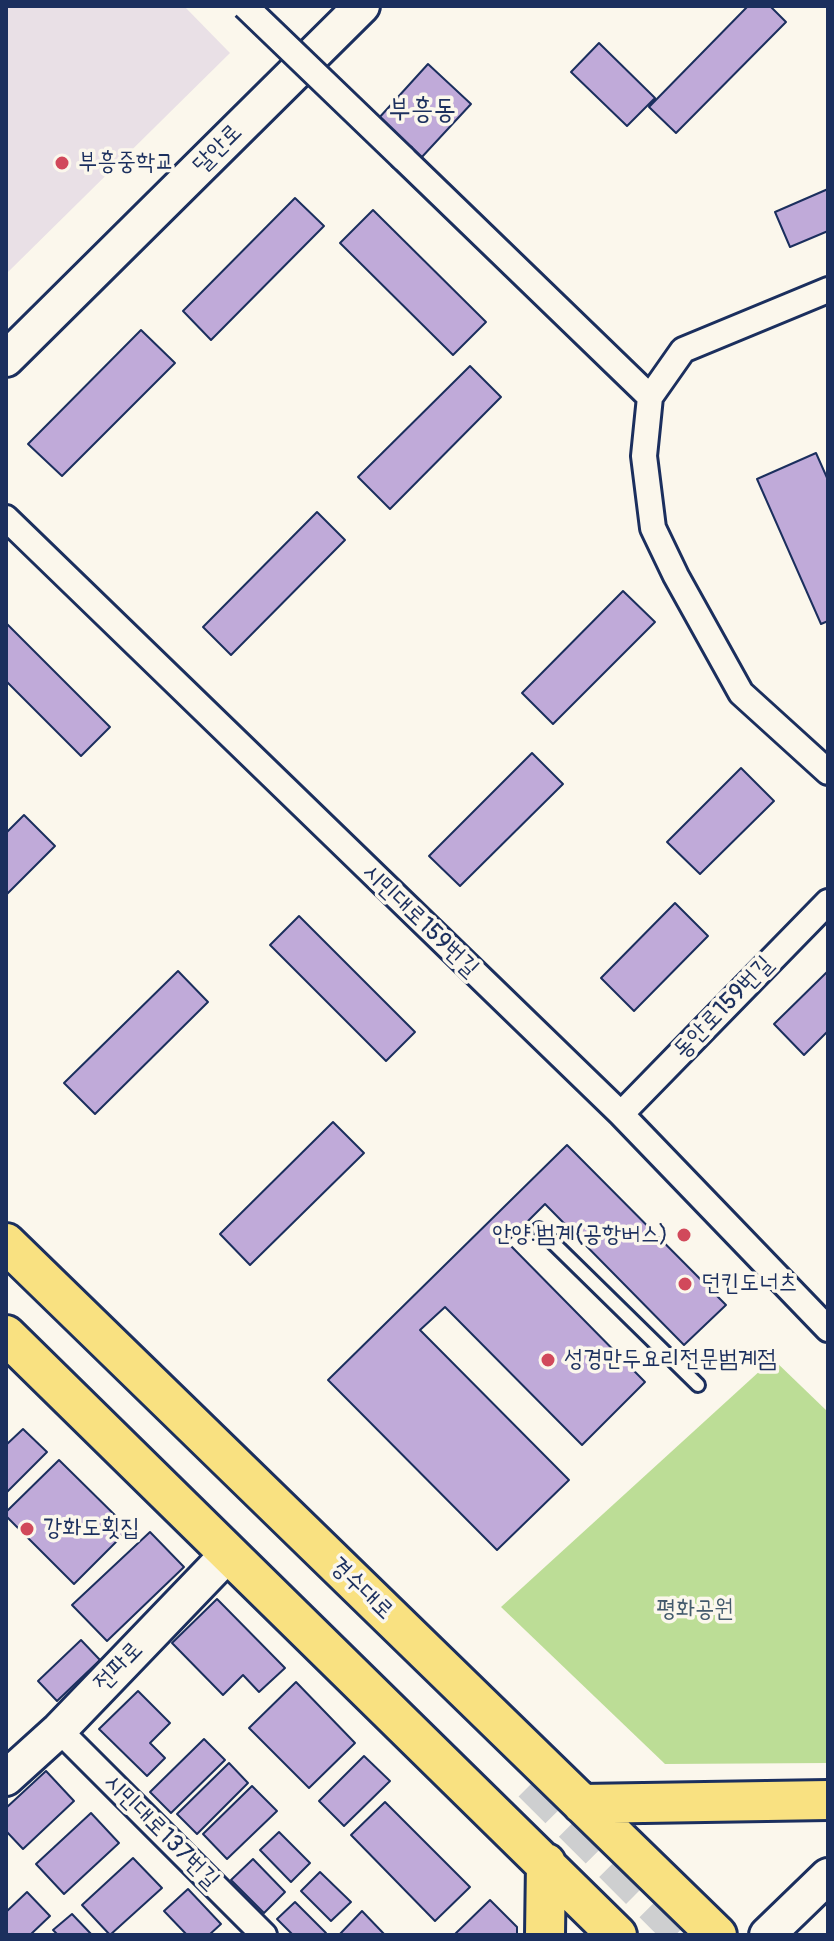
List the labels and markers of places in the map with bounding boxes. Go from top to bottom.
place label: 부흥중학교 [78,149,175,177]
marker: 부흥중학교 [53,154,71,172]
place label: 안양.범계(공항버스) [492,1221,668,1249]
marker: 안양.범계(공항버스) [675,1226,693,1244]
place label: 던킨도너츠 [701,1270,798,1298]
marker: 던킨도너츠 [676,1275,694,1293]
place label: 성경만두요리전문범계점 [564,1346,776,1374]
marker: 성경만두요리전문범계점 [539,1351,557,1369]
place label: 강화도횟집 [43,1515,140,1543]
marker: 강화도횟집 [18,1520,36,1538]

